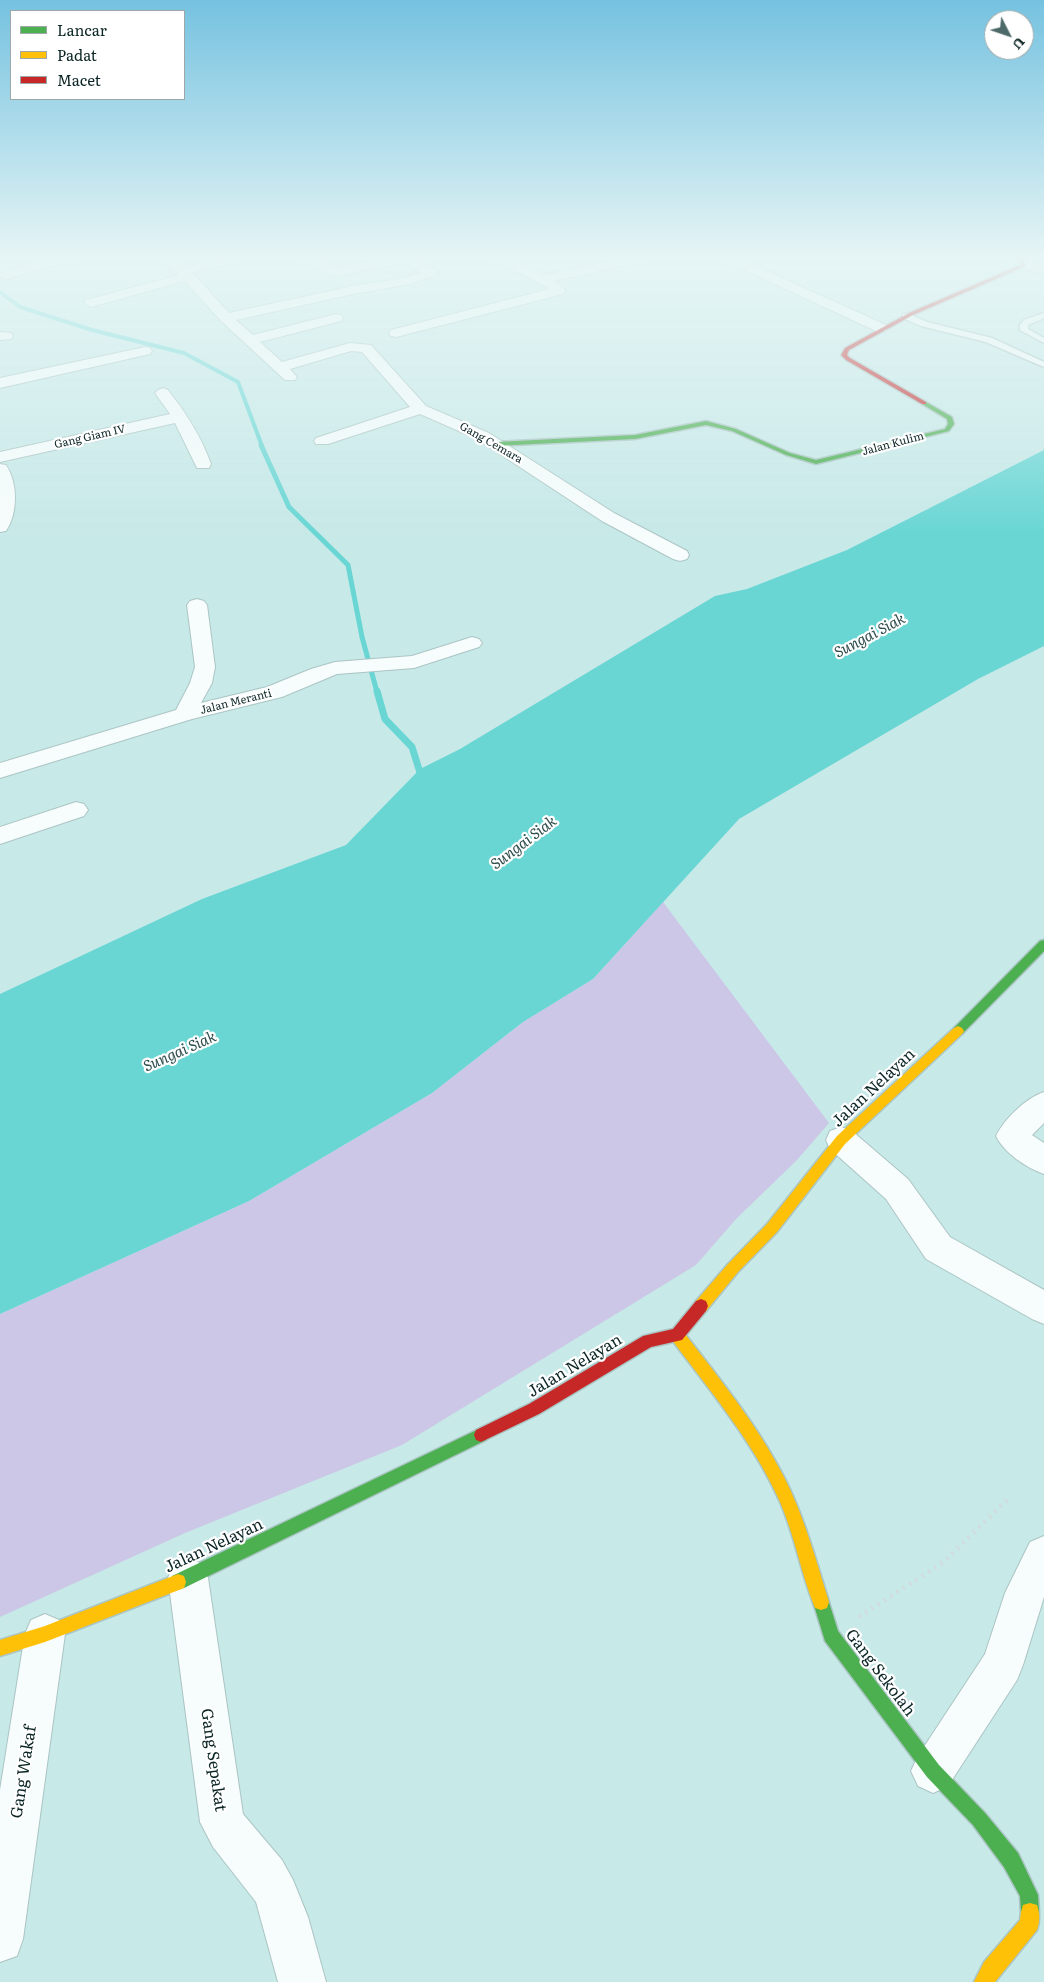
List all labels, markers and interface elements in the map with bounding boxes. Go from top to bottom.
legend [10,10,185,100]
north arrow [984,10,1034,60]
text: Lancar [57,18,107,41]
text: U [1008,33,1031,55]
text: Padat [57,43,97,66]
text: Macet [57,68,101,91]
street label: Gang Cemara [457,420,525,466]
street label: Gang Giam IV [53,422,127,452]
street label: Jalan Kulim [861,429,925,459]
water label: Sungai Siak [831,610,909,662]
street label: Jalan Meranti [199,687,273,717]
water label: Sungai Siak [488,812,560,874]
water label: Sungai Siak [141,1028,219,1076]
street label: Jalan Nelayan [829,1045,919,1131]
street label: Jalan Nelayan [525,1330,625,1402]
street label: Jalan Nelayan [162,1515,266,1577]
street label: Gang Sekolah [841,1626,919,1720]
street label: Gang Sepakat [196,1707,230,1813]
street label: Gang Wakaf [7,1724,41,1820]

